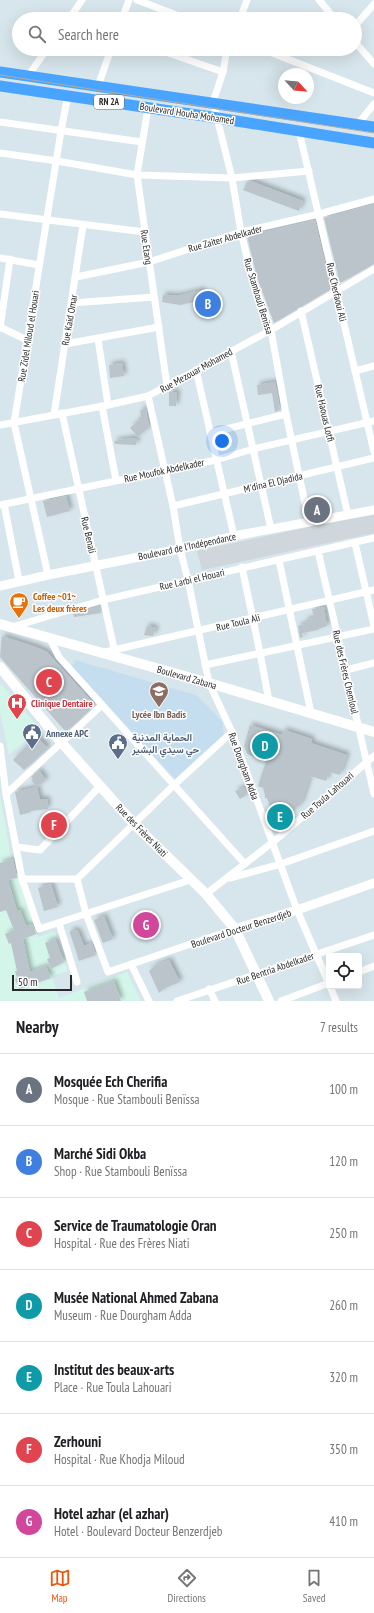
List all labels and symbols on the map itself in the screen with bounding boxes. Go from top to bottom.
north arrow [278,68,314,104]
road number: RN 2A [94,95,124,109]
street label: Boulevard Houha Mohamed [139,100,235,127]
street label: Rue Zaiter Abdelkader [187,222,264,255]
street label: Rue Etang [138,229,155,265]
street label: Rue Stambouli Benïssa [241,257,276,336]
street label: Rue Cherfaoui Ali [323,262,350,323]
pin: B [195,289,221,319]
street label: Rue Zidel Miloud el Houari [15,290,42,383]
street label: Rue Kaid Omar [59,293,80,347]
street label: Rue Mezouar Mohamed [158,345,235,396]
street label: Rue Haouas Lotfi [312,383,337,443]
your location [212,431,232,451]
street label: Rue Moufok Abdelkader [123,456,206,485]
street label: M'dina El Djadida [242,469,304,496]
pin: A [304,495,330,525]
street label: Rue Benali [78,516,99,555]
street label: Boulevard de l'Indépendance [137,530,237,563]
street label: Rue Larbi el Houari [158,566,226,593]
place label: Coffee ~01~ Les deux frères [33,590,87,615]
cafe icon: Coffee ~01~ Les deux frères [8,591,30,619]
street label: Rue Toula Ali [215,611,261,634]
street label: Rue des Frères Chemloul [330,629,362,716]
street label: Boulevard Zabana [155,663,218,692]
pin: C [36,667,62,697]
school or university icon: Lycée Ibn Badis [148,680,170,708]
hospital icon: Clinique Dentaire [6,692,28,720]
place label: Clinique Dentaire [31,697,93,710]
place label: Lycée Ibn Badis [132,708,187,721]
public building icon: Annexe APC [21,722,43,750]
place label: Annexe APC [45,727,89,740]
place label: الحماية المدنية حي سيدي البشير [131,731,199,758]
street label: Rue Dourgham Adda [225,731,262,802]
pin: D [252,731,278,761]
public building icon: الحماية المدنية حي سيدي البشير [107,732,129,760]
street label: Rue Toula Lahouari [298,769,356,822]
street label: Rue des Frères Niati [113,801,170,860]
pin: E [267,802,293,832]
pin: F [41,810,67,840]
street label: Boulevard Docteur Benzerdjeb [190,906,293,951]
pin: G [133,910,159,940]
street label: Rue Bentria Abdelkader [235,949,316,988]
scale bar [12,973,72,992]

